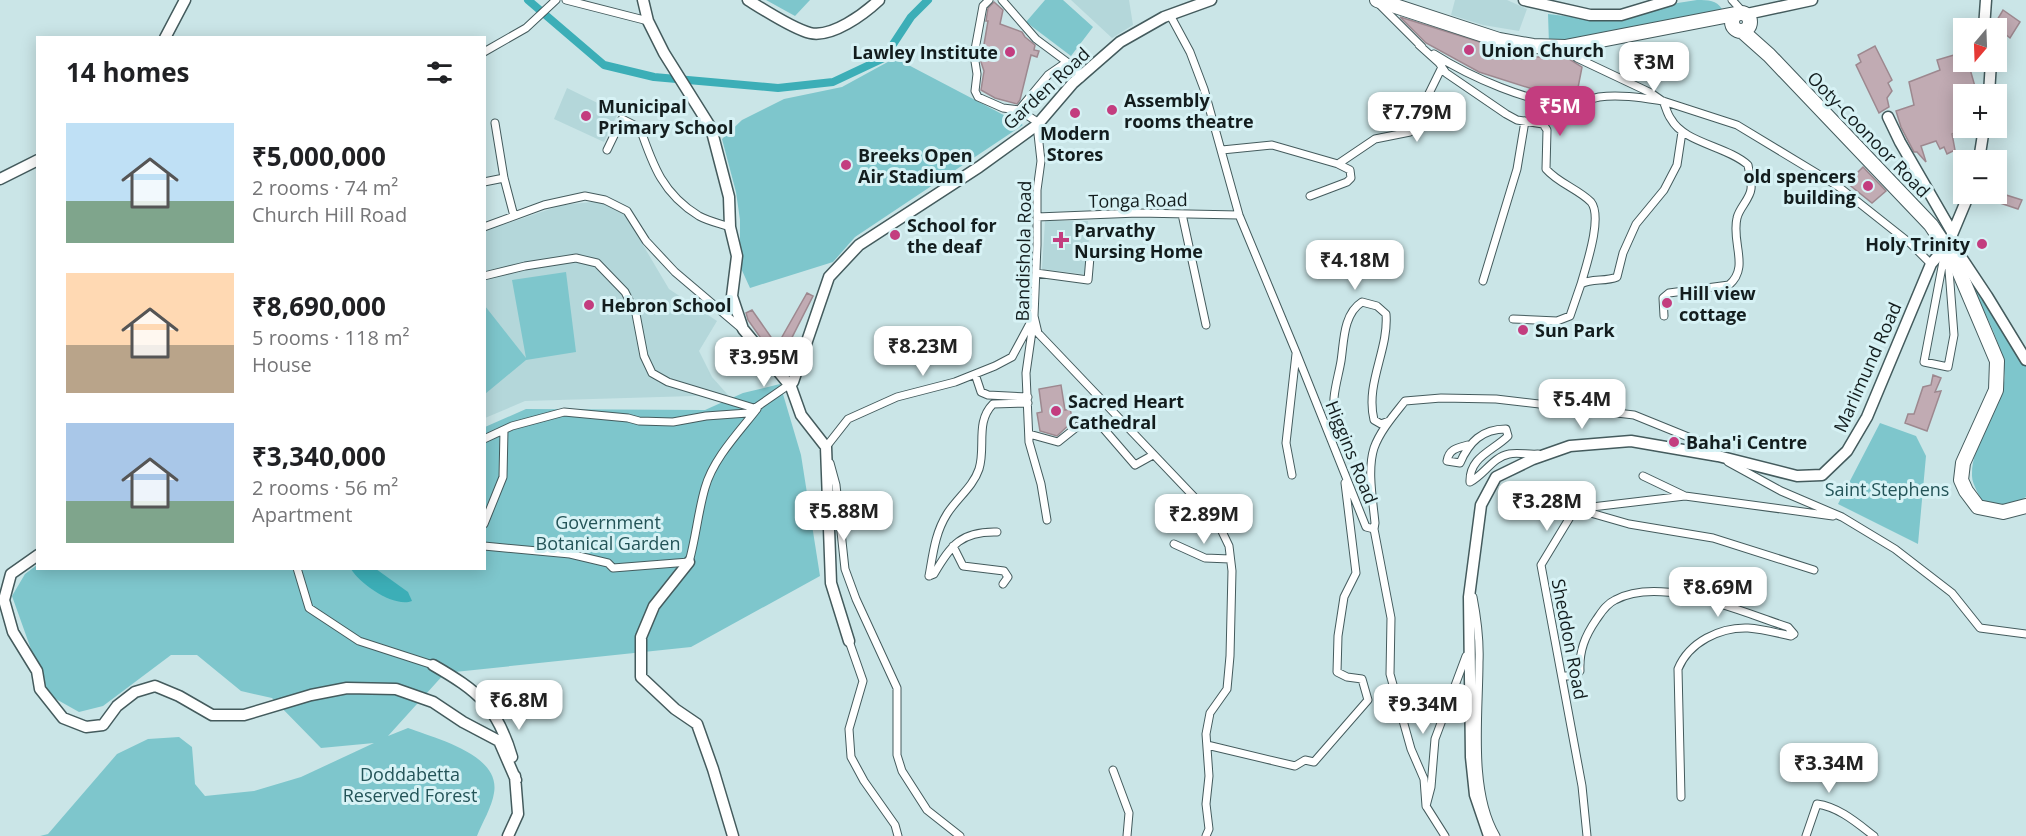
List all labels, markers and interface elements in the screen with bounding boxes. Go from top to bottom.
north arrow [1953,18,2007,72]
map controls [1953,18,2007,204]
place label: Union Church [1481,38,1604,62]
place label: Lawley Institute [852,40,998,64]
street label: Garden Road [998,42,1094,134]
pin: ₹3M [1625,42,1683,93]
marker: Union Church [1462,43,1476,57]
marker: Lawley Institute [1003,45,1017,59]
text: ₹3M [1633,48,1675,75]
text: 14 homes [66,54,190,90]
icon: filters [423,56,456,89]
street label: Ooty-Coonoor Road [1802,66,1936,202]
button: + [1953,84,2007,138]
pin: ₹5M [1531,86,1589,137]
place label: Assembly rooms theatre [1124,88,1254,133]
pin: ₹7.79M [1368,92,1466,143]
text: ₹5M [1539,92,1581,119]
place label: Municipal Primary School [598,94,733,139]
text: ₹7.79M [1382,98,1452,125]
marker: Assembly rooms theatre [1105,103,1119,117]
marker: Modern Stores [1068,106,1082,120]
marker: Municipal Primary School [579,109,593,123]
place label: Modern Stores [1040,121,1110,166]
text: ₹5,000,000 [252,138,386,174]
place label: Breeks Open Air Stadium [858,143,973,188]
icon: home [114,147,186,219]
button: − [1953,150,2007,204]
marker: Breeks Open Air Stadium [839,158,853,172]
place label: old spencers building [1743,164,1856,209]
text: 2 rooms · 74 m² [252,174,398,201]
marker: old spencers building [1861,179,1875,193]
street label: Bandishola Road [1010,180,1036,322]
street label: Tonga Road [1088,187,1188,213]
text: Church Hill Road [252,201,407,228]
place label: School for the deaf [907,213,997,258]
place label: Parvathy Nursing Home [1074,218,1203,263]
marker: School for the deaf [888,228,902,242]
marker: Parvathy Nursing Home [1052,231,1070,249]
place label: Holy Trinity [1865,232,1971,256]
marker: Holy Trinity [1975,237,1989,251]
pin: ₹4.18M [1306,240,1404,291]
text: ₹4.18M [1320,246,1390,273]
place label: Hill view cottage [1679,281,1756,326]
text: ₹8,690,000 [252,288,386,324]
place label: Hebron School [601,293,731,317]
marker: Hill view cottage [1660,296,1674,310]
icon: home [114,297,186,369]
marker: Hebron School [582,298,596,312]
street label: Marlimund Road [1828,298,1906,436]
place label: Sun Park [1535,318,1616,342]
marker: Sun Park [1516,323,1530,337]
text: 5 rooms · 118 m² [252,324,410,351]
pin: ₹8.23M [874,326,972,377]
text: ₹8.23M [888,332,958,359]
pin: ₹3.95M [715,337,813,388]
text: ₹3.95M [729,343,799,370]
text: House [252,351,312,378]
pin: ₹5.4M [1540,379,1624,430]
text: ₹5.4M [1553,385,1611,412]
place label: Sacred Heart Cathedral [1068,389,1184,434]
street label: Higgins Road [1320,397,1384,507]
marker: Sacred Heart Cathedral [1049,404,1063,418]
place label: Baha'i Centre [1686,430,1807,454]
marker: Baha'i Centre [1667,435,1681,449]
text: ₹3,340,000 [252,438,386,474]
icon: home [114,447,186,519]
text: 2 rooms · 56 m² [252,474,398,501]
park label: Saint Stephens [1825,477,1949,501]
pin: ₹3.28M [1498,481,1596,532]
text: ₹3.28M [1512,487,1582,514]
pin: ₹5.88M [795,491,893,542]
pin: ₹2.89M [1155,494,1253,545]
text: ₹5.88M [809,497,879,524]
text: ₹2.89M [1169,500,1239,527]
text: Apartment [252,501,352,528]
park label: Government Botanical Garden [536,510,680,555]
pin: ₹8.69M [1669,567,1767,618]
text: ₹8.69M [1683,573,1753,600]
street label: Sheddon Road [1547,577,1593,701]
pin: ₹6.8M [477,680,561,731]
pin: ₹9.34M [1374,684,1472,735]
text: ₹6.8M [490,686,548,713]
text: ₹9.34M [1388,690,1458,717]
pin: ₹3.34M [1780,743,1878,794]
text: ₹3.34M [1794,749,1864,776]
park label: Doddabetta Reserved Forest [343,762,477,807]

